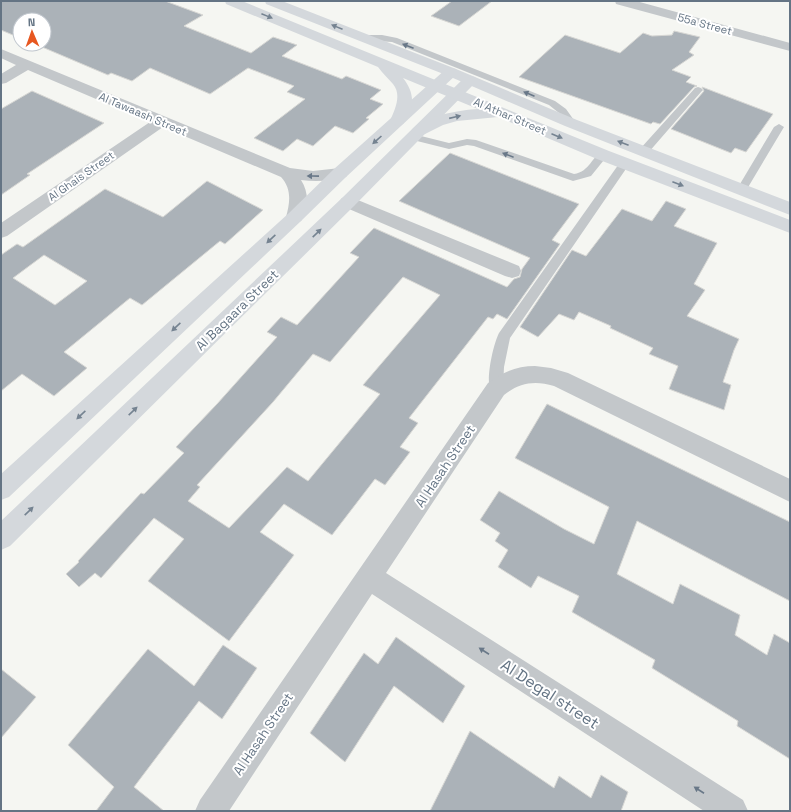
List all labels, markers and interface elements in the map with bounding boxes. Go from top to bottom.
street label: 55a Street [676,10,734,38]
north arrow [12,12,52,52]
one-way arrow [261,13,273,19]
text: N [28,15,36,29]
one-way arrow [330,24,342,30]
one-way arrow [402,42,414,48]
street label: Al Tawaash Street [97,89,189,139]
one-way arrow [522,90,534,96]
street label: Al Athar Street [471,94,549,138]
one-way arrow [449,113,462,119]
one-way arrow [552,133,564,139]
one-way arrow [372,135,381,144]
one-way arrow [617,140,629,146]
street label: Al Ghais Street [45,148,117,204]
one-way arrow [502,151,514,157]
one-way arrow [306,173,319,179]
one-way arrow [672,181,684,187]
one-way arrow [311,228,322,237]
one-way arrow [266,234,277,243]
street label: Al Bagaara Street [192,266,282,354]
one-way arrow [171,322,181,332]
one-way arrow [127,406,138,415]
one-way arrow [76,410,85,419]
street label: Al Hasah Street [411,421,479,511]
one-way arrow [24,506,34,516]
one-way arrow [479,647,489,655]
street label: Al Degal street [497,654,603,734]
street label: Al Hasah Street [229,689,297,779]
one-way arrow [694,786,704,794]

